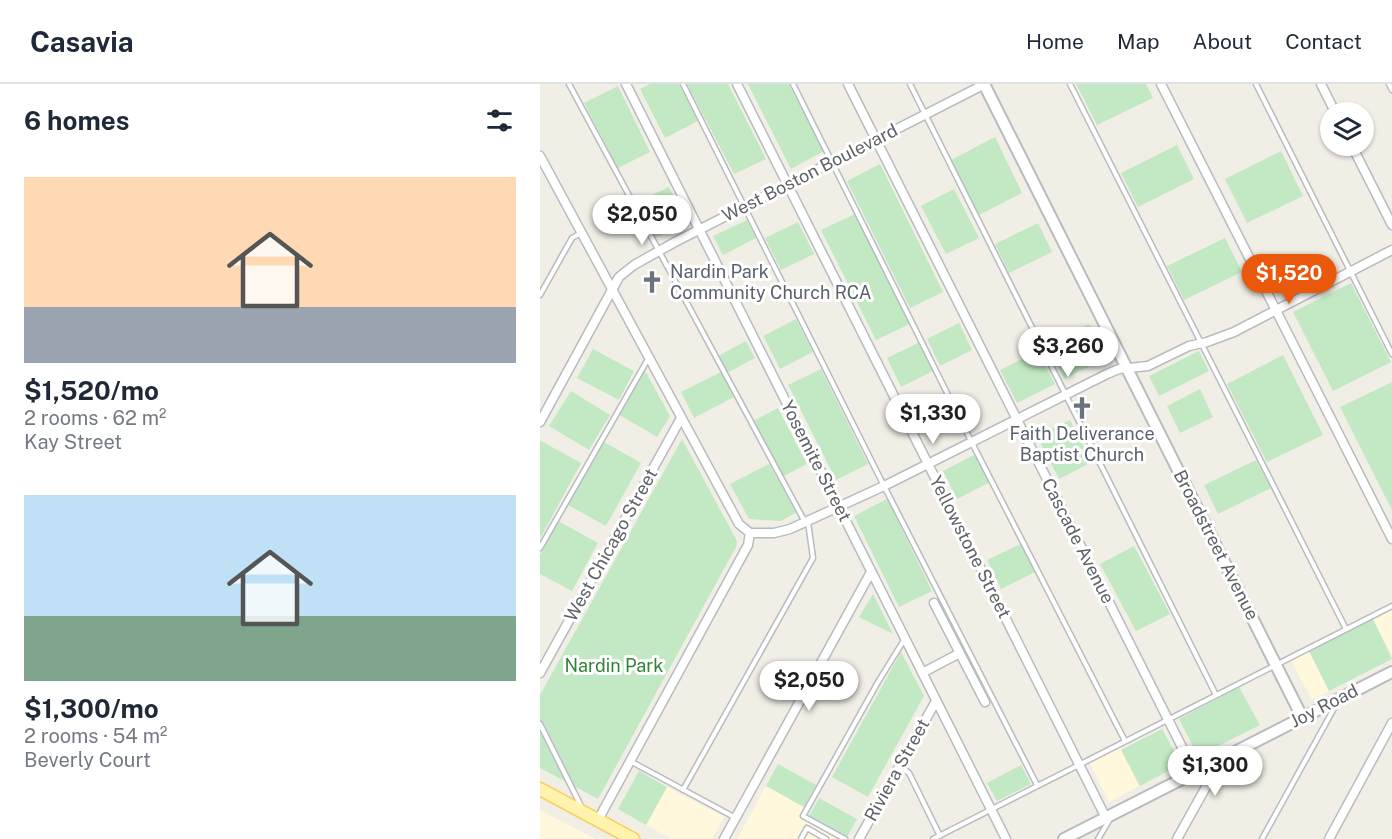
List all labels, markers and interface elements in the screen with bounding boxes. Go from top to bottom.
text: Casavia [30,25,134,58]
text: Home [1026,29,1084,54]
text: Map [1117,29,1160,54]
text: About [1193,29,1252,54]
text: Contact [1285,29,1362,54]
map controls [1320,102,1374,156]
button: layers [1320,102,1374,156]
icon: filters [483,104,516,137]
text: 6 homes [24,105,129,136]
street label: West Boston Boulevard [719,119,901,226]
pin: $2,050 [593,195,691,246]
text: $2,050 [606,202,678,226]
icon: home [216,216,324,324]
pin: $1,520 [1240,254,1338,305]
place label: Nardin Park Community Church RCA [670,261,872,303]
text: $1,520 [1256,261,1322,285]
church icon: Nardin Park Community Church RCA [639,269,665,295]
pin: $3,260 [1019,327,1117,378]
text: $3,260 [1032,334,1104,358]
text: $1,520/mo [24,375,159,406]
pin: $1,330 [884,394,982,445]
church icon: Faith Deliverance Baptist Church [1069,395,1095,421]
street label: Yosemite Street [777,397,856,525]
text: $1,330 [899,401,967,425]
text: 2 rooms · 62 m² [24,406,166,430]
place label: Faith Deliverance Baptist Church [1009,423,1155,465]
text: Kay Street [24,430,122,454]
street label: West Chicago Street [560,465,661,625]
street label: Broadstreet Avenue [1169,466,1263,623]
street label: Yellowstone Street [925,472,1016,622]
street label: Cascade Avenue [1038,475,1119,607]
icon: home [216,534,324,642]
park label: Nardin Park [565,655,663,676]
pin: $2,050 [760,661,858,712]
text: $2,050 [773,668,845,692]
street label: Joy Road [1286,679,1361,732]
text: $1,300/mo [24,693,159,724]
street label: Riviera Street [860,715,933,825]
text: 2 rooms · 54 m² [24,724,167,748]
pin: $1,300 [1166,746,1264,797]
text: Beverly Court [24,748,151,772]
text: $1,300 [1182,753,1248,777]

